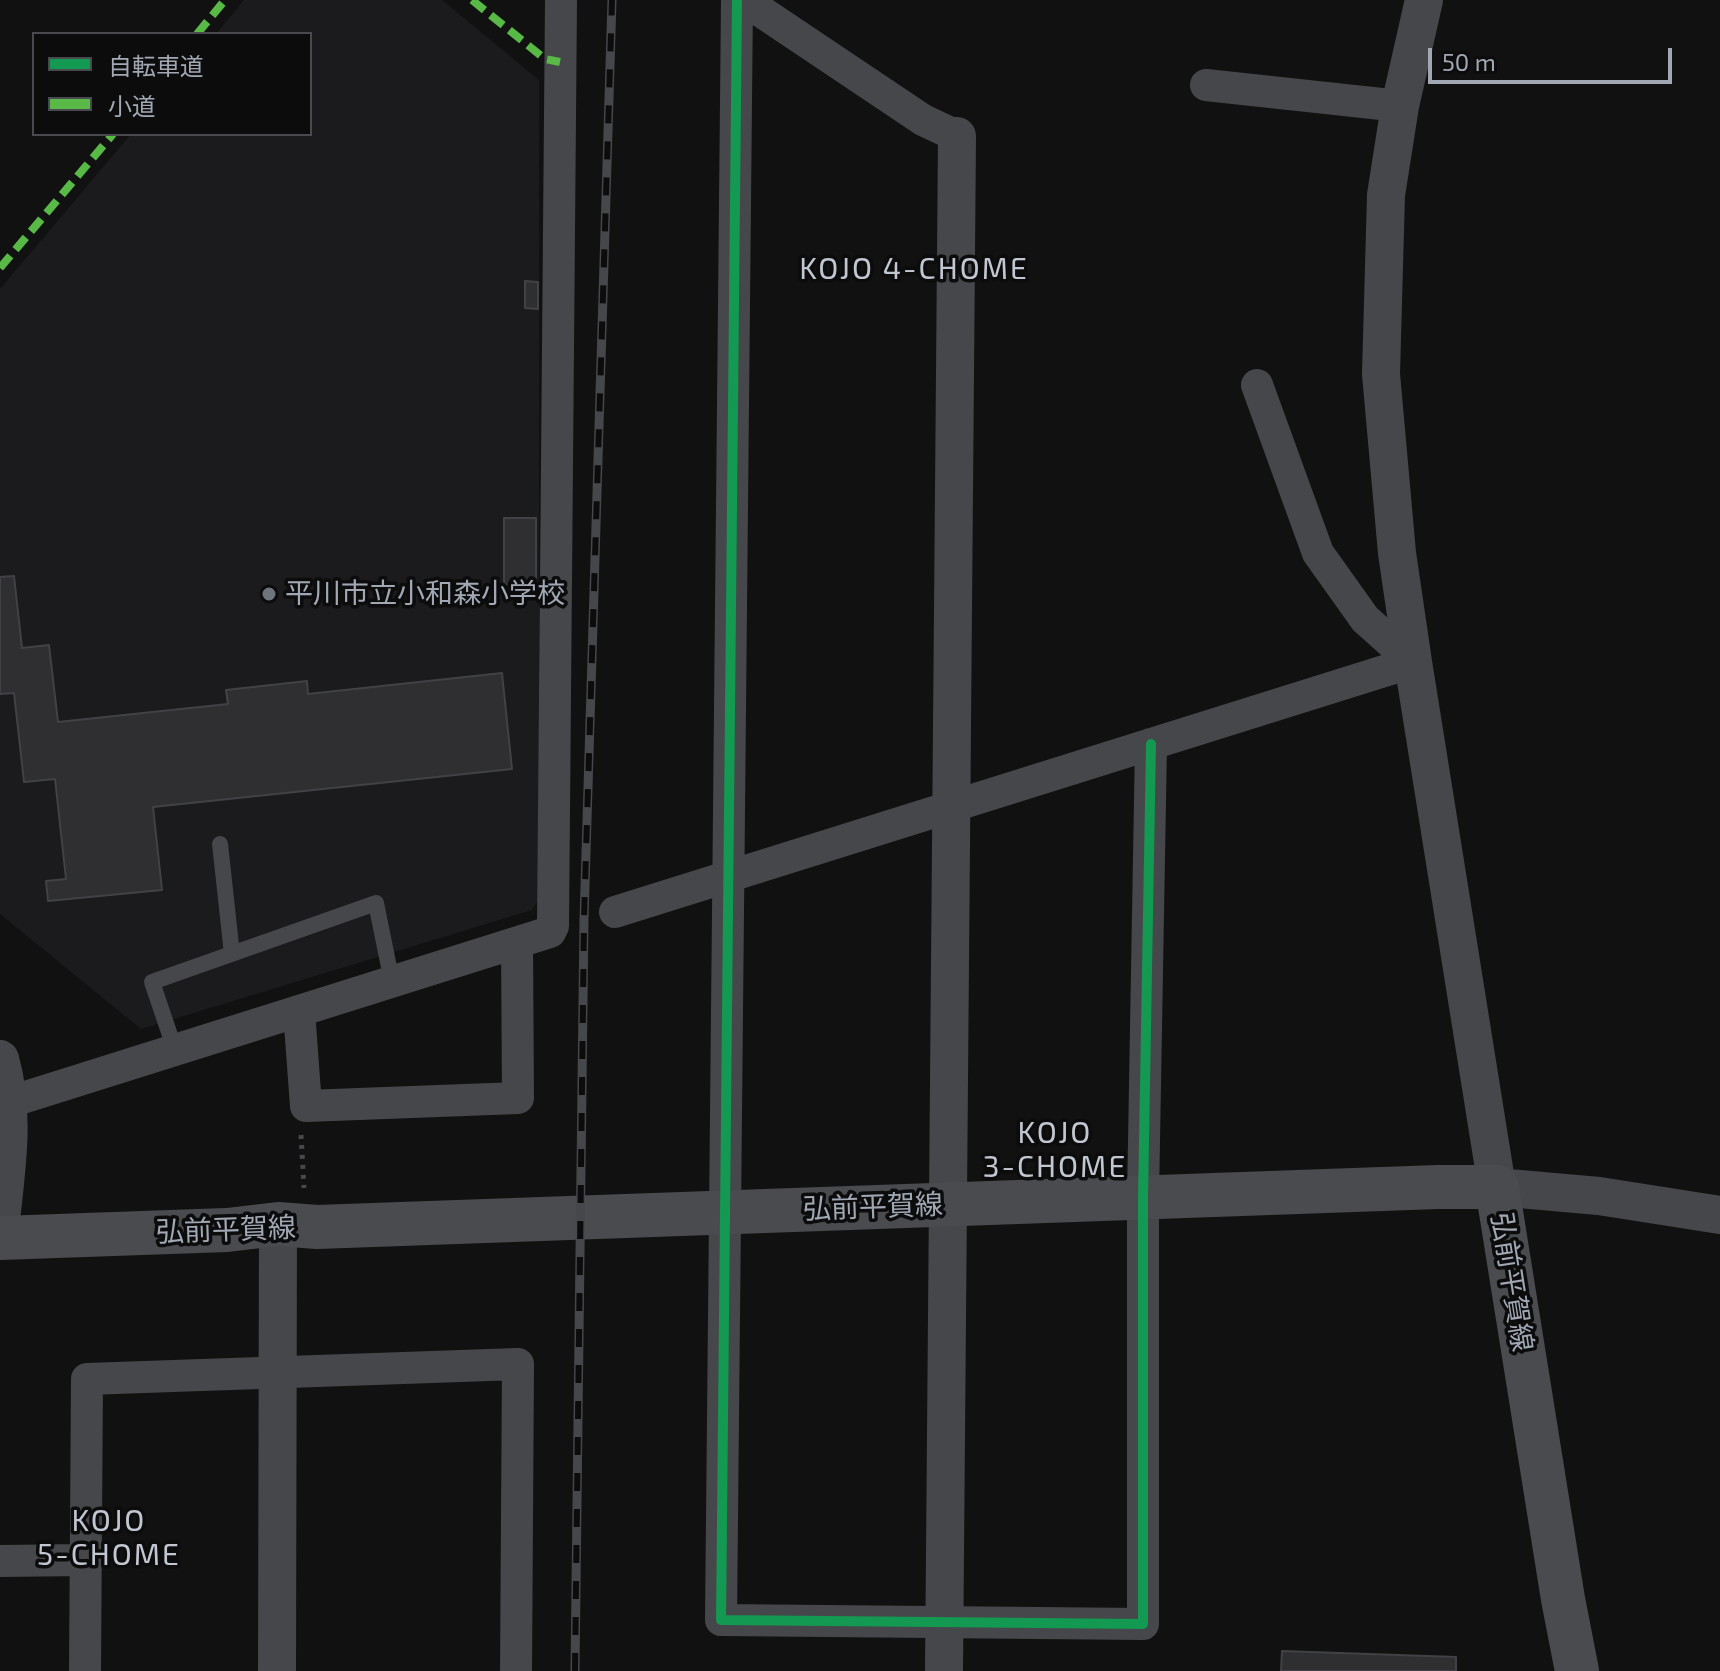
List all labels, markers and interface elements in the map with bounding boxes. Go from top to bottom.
legend [32,32,312,136]
scale bar [1432,32,1676,82]
text: 50 m [1442,47,1496,76]
text: 自転車道 [108,51,204,80]
text: 小道 [108,91,156,120]
district label: KOJO 4-CHOME [799,251,1029,287]
place label: 平川市立小和森小学校 [285,577,565,611]
marker: 平川市立小和森小学校 [260,585,278,603]
district label: KOJO 3-CHOME [983,1115,1127,1186]
street label: 弘前平賀線 [802,1188,944,1226]
street label: 弘前平賀線 [1484,1210,1540,1354]
street label: 弘前平賀線 [155,1211,297,1249]
district label: KOJO 5-CHOME [37,1503,181,1574]

